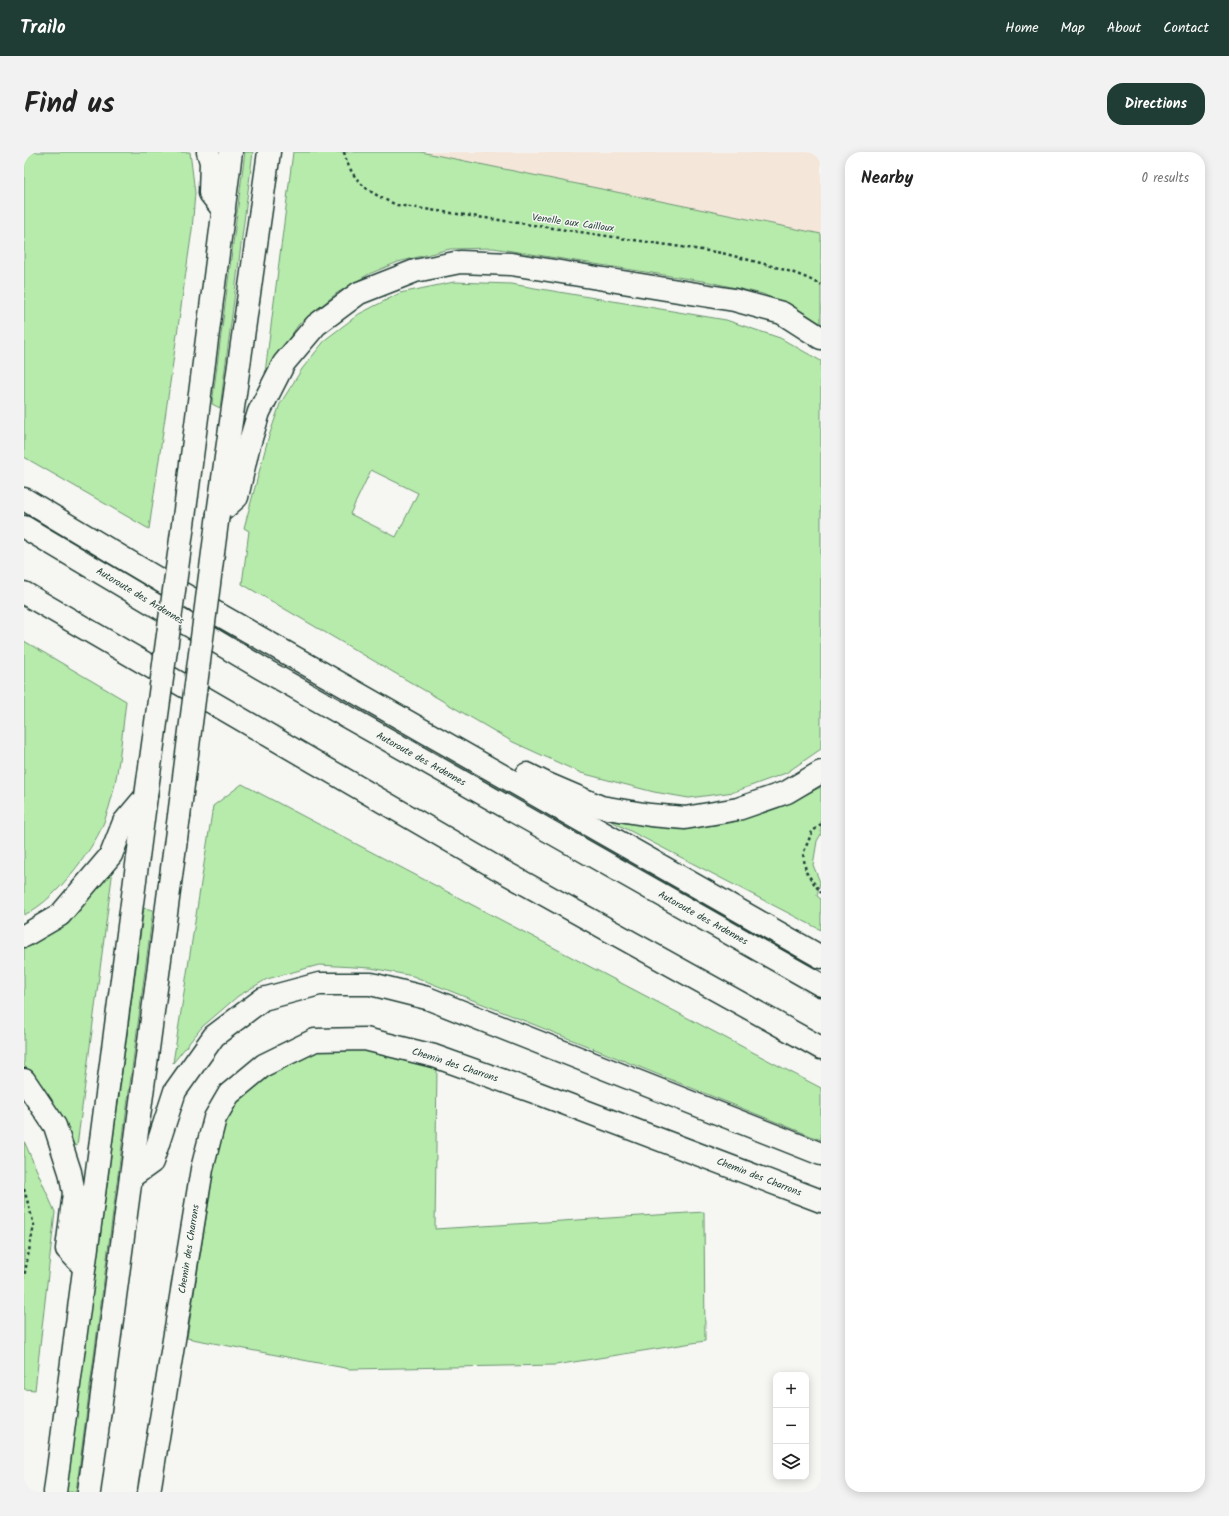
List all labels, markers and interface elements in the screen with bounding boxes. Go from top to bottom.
text: Trailo [20,13,66,43]
text: Home [1005,17,1039,39]
text: Map [1061,17,1085,39]
text: About [1107,17,1141,39]
text: Contact [1163,17,1209,39]
text: Find us [24,82,115,127]
button: Directions [1107,83,1205,125]
text: Nearby [861,165,913,192]
text: 0 results [1142,168,1189,189]
street label: Venelle aux Cailloux [531,209,616,237]
street label: Autoroute des Ardennes [93,563,188,629]
street label: Autoroute des Ardennes [373,728,469,791]
street label: Autoroute des Ardennes [655,887,751,950]
street label: Chemin des Charrons [410,1043,501,1087]
street label: Chemin des Charrons [714,1153,805,1201]
street label: Chemin des Charrons [174,1203,204,1295]
map controls [773,1372,809,1480]
button: + [773,1372,809,1408]
button: − [773,1408,809,1444]
button: layers [773,1444,809,1480]

